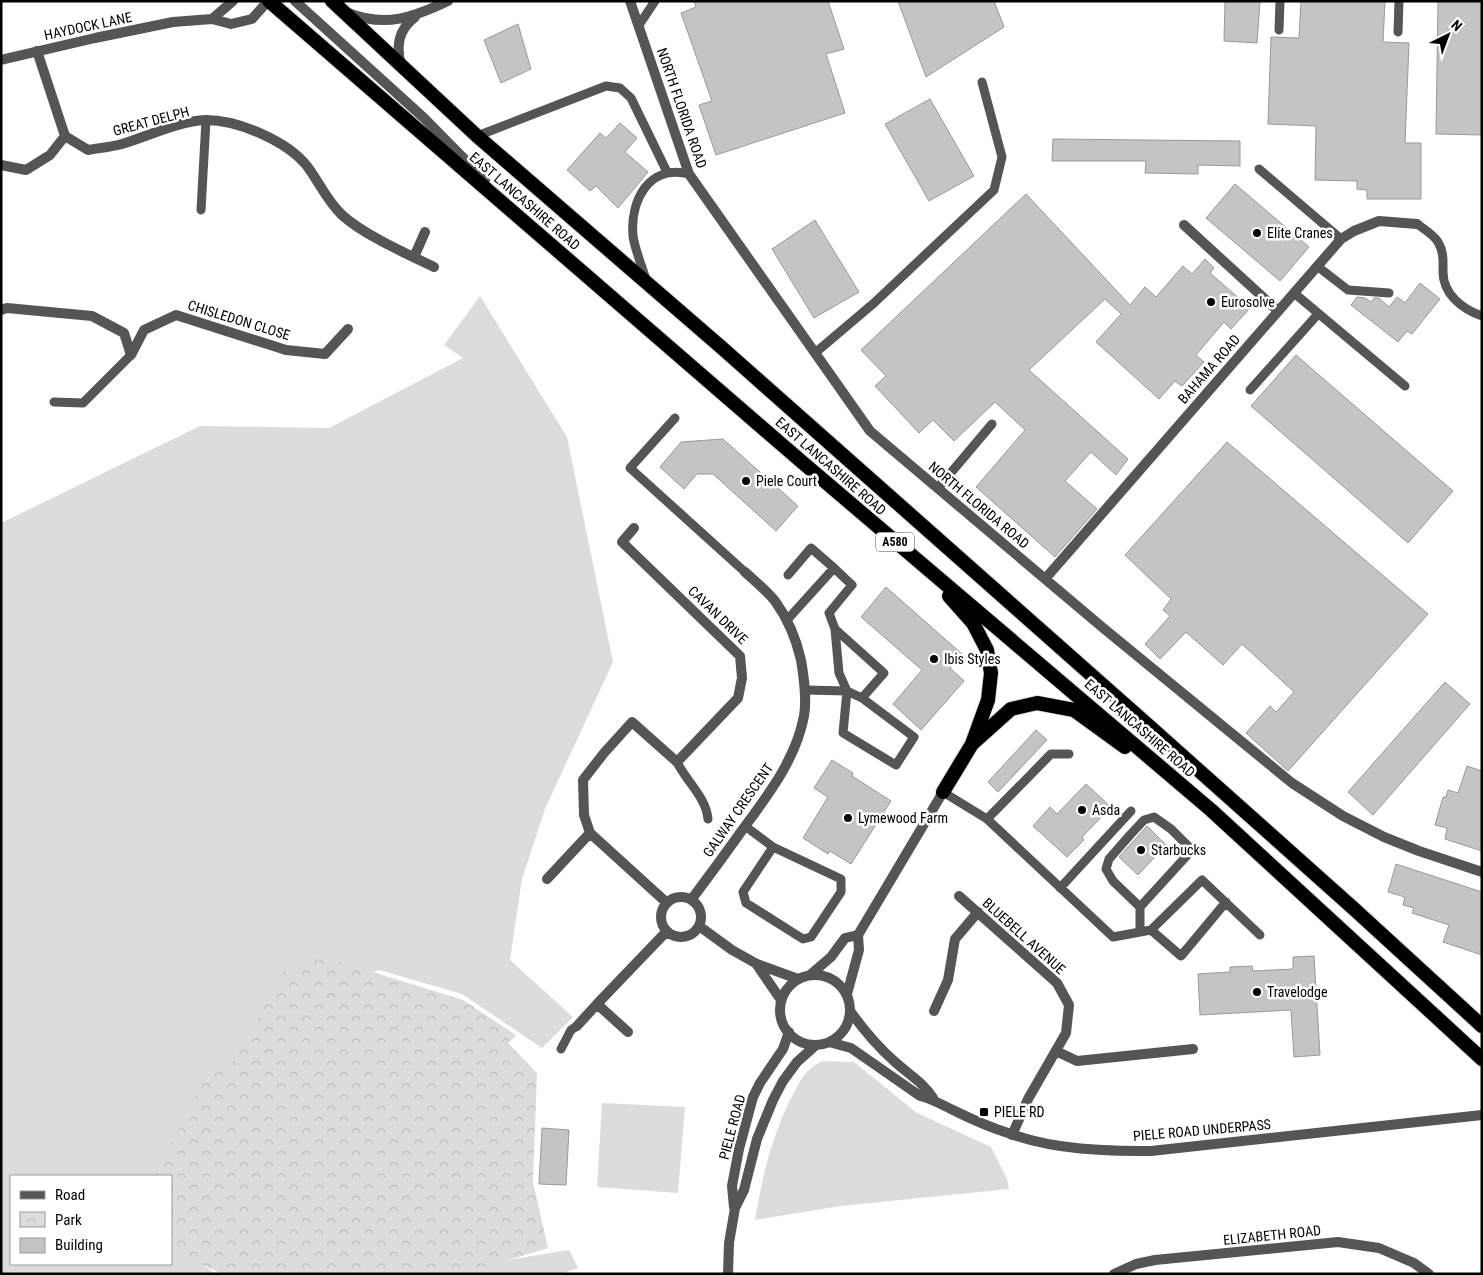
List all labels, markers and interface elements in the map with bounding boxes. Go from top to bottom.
street label: HAYDOCK LANE [43,9,133,43]
north arrow [1423,10,1473,60]
text: N [1448,17,1465,34]
street label: NORTH FLORIDA ROAD [654,46,710,170]
street label: GREAT DELPH [111,103,191,139]
street label: EAST LANCASHIRE ROAD [467,149,583,253]
place label: Elite Cranes [1267,225,1333,241]
marker: Elite Cranes [1251,227,1263,239]
place label: Eurosolve [1221,294,1275,310]
marker: Eurosolve [1205,296,1217,308]
street label: CHISLEDON CLOSE [186,297,292,343]
street label: BAHAMA ROAD [1175,331,1243,407]
street label: EAST LANCASHIRE ROAD [773,414,889,518]
street label: NORTH FLORIDA ROAD [925,458,1033,552]
place label: Piele Court [756,473,817,489]
marker: Piele Court [740,475,752,487]
road number: A580 [876,532,914,552]
street label: CAVAN DRIVE [685,583,751,647]
place label: Ibis Styles [944,651,1001,667]
marker: Ibis Styles [928,653,940,665]
street label: EAST LANCASHIRE ROAD [1082,676,1198,780]
street label: GALWAY CRESCENT [700,760,776,860]
place label: Asda [1092,802,1120,818]
marker: Asda [1076,804,1088,816]
place label: Lymewood Farm [858,810,948,826]
marker: Lymewood Farm [842,812,854,824]
place label: Starbucks [1151,842,1206,858]
marker: Starbucks [1135,844,1147,856]
street label: BLUEBELL AVENUE [979,895,1069,977]
place label: Travelodge [1267,984,1328,1000]
marker: Travelodge [1251,986,1263,998]
street label: PIELE ROAD [716,1093,748,1161]
place label: PIELE RD [994,1104,1044,1120]
marker: PIELE RD [978,1106,990,1118]
street label: PIELE ROAD UNDERPASS [1132,1116,1272,1144]
legend [10,1175,172,1265]
text: Road [55,1186,85,1204]
text: Park [55,1211,82,1229]
street label: ELIZABETH ROAD [1222,1222,1322,1248]
text: Building [55,1236,103,1254]

